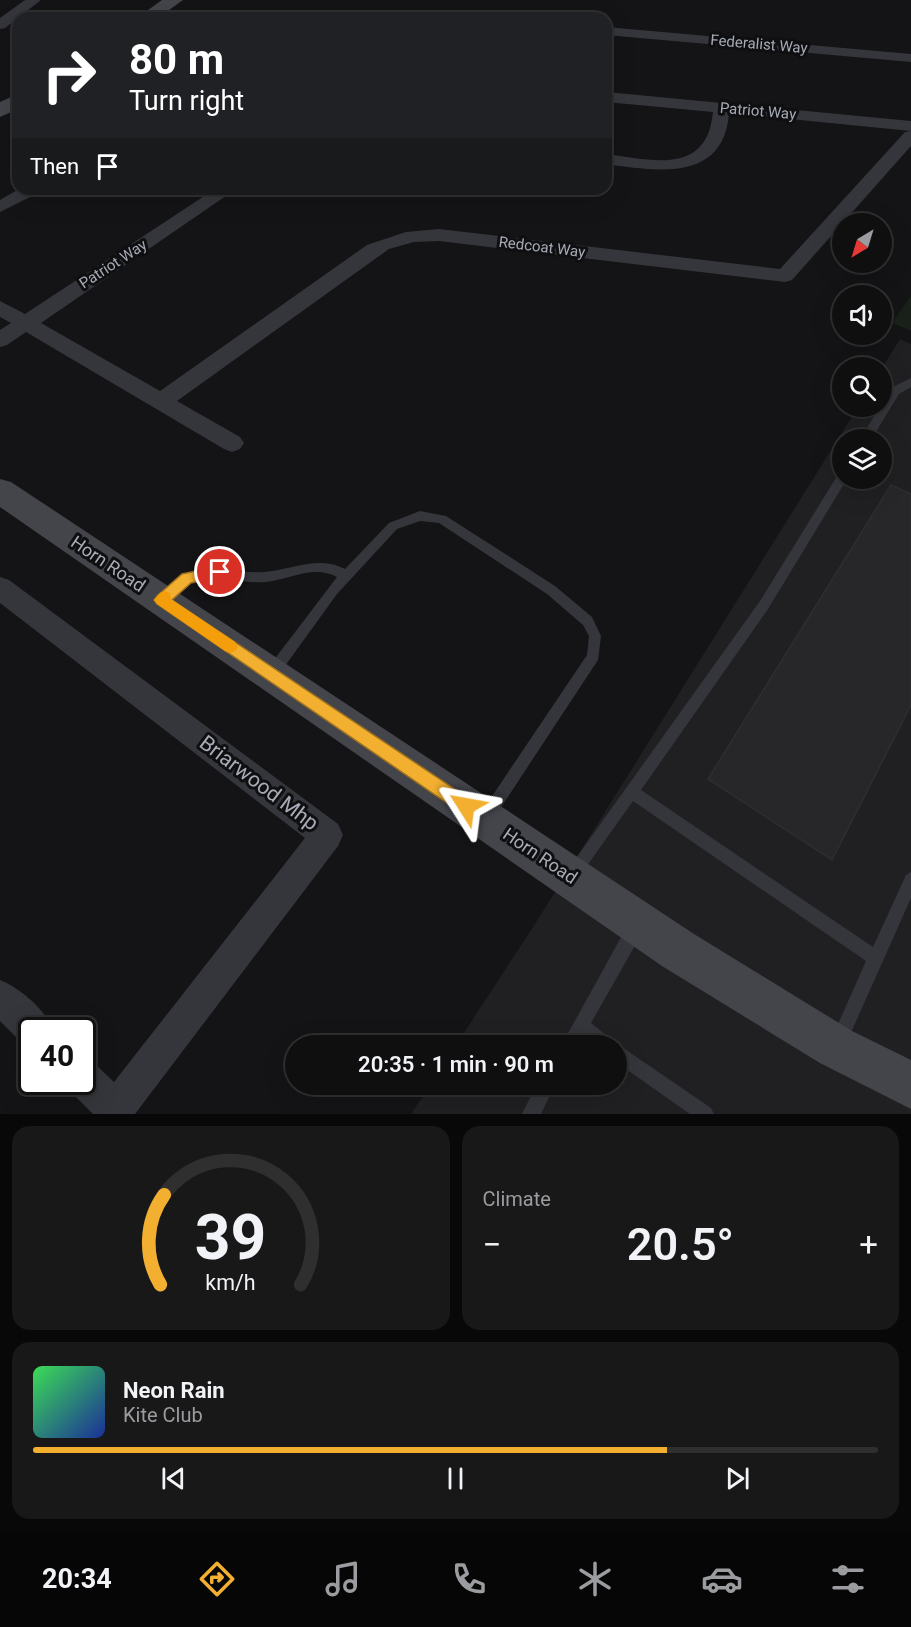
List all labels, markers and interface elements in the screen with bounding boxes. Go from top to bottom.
street label: Federalist Way [710,31,808,57]
text: 80 m [129,35,224,84]
icon: right [30,36,108,114]
text: Turn right [129,85,244,117]
street label: Patriot Way [719,99,797,123]
icon: arrive [91,150,124,183]
text: Then [30,154,79,179]
north arrow [832,213,892,273]
map controls [832,213,892,489]
street label: Redcoat Way [498,233,586,261]
street label: Patriot Way [76,236,150,292]
button: sound [832,285,892,345]
button: search [832,357,892,417]
button: layers [832,429,892,489]
street label: Horn Road [67,531,149,596]
pin [194,546,245,597]
icon: arrive [203,555,236,588]
street label: Briarwood Mhp [195,731,323,835]
position arrow [434,774,498,838]
street label: Horn Road [499,823,581,888]
speed limit sign: 40 [18,1017,96,1095]
text: 20:35 · 1 min · 90 m [358,1052,554,1077]
text: Climate [483,1187,551,1211]
text: 39 [195,1201,267,1274]
text: 20.5° [627,1218,734,1271]
text: − [483,1225,501,1264]
text: + [859,1225,878,1264]
text: km/h [206,1270,256,1295]
text: Neon Rain [123,1378,225,1403]
text: Kite Club [123,1403,203,1427]
icon: previous [157,1462,190,1495]
icon: pause [439,1462,472,1495]
icon: next [721,1462,754,1495]
icon: directions [196,1558,238,1600]
icon: music [322,1558,364,1600]
icon: phone [448,1558,490,1600]
icon: climate [574,1558,616,1600]
icon: car [701,1558,743,1600]
icon: filters [827,1558,869,1600]
text: 20:34 [42,1563,112,1595]

